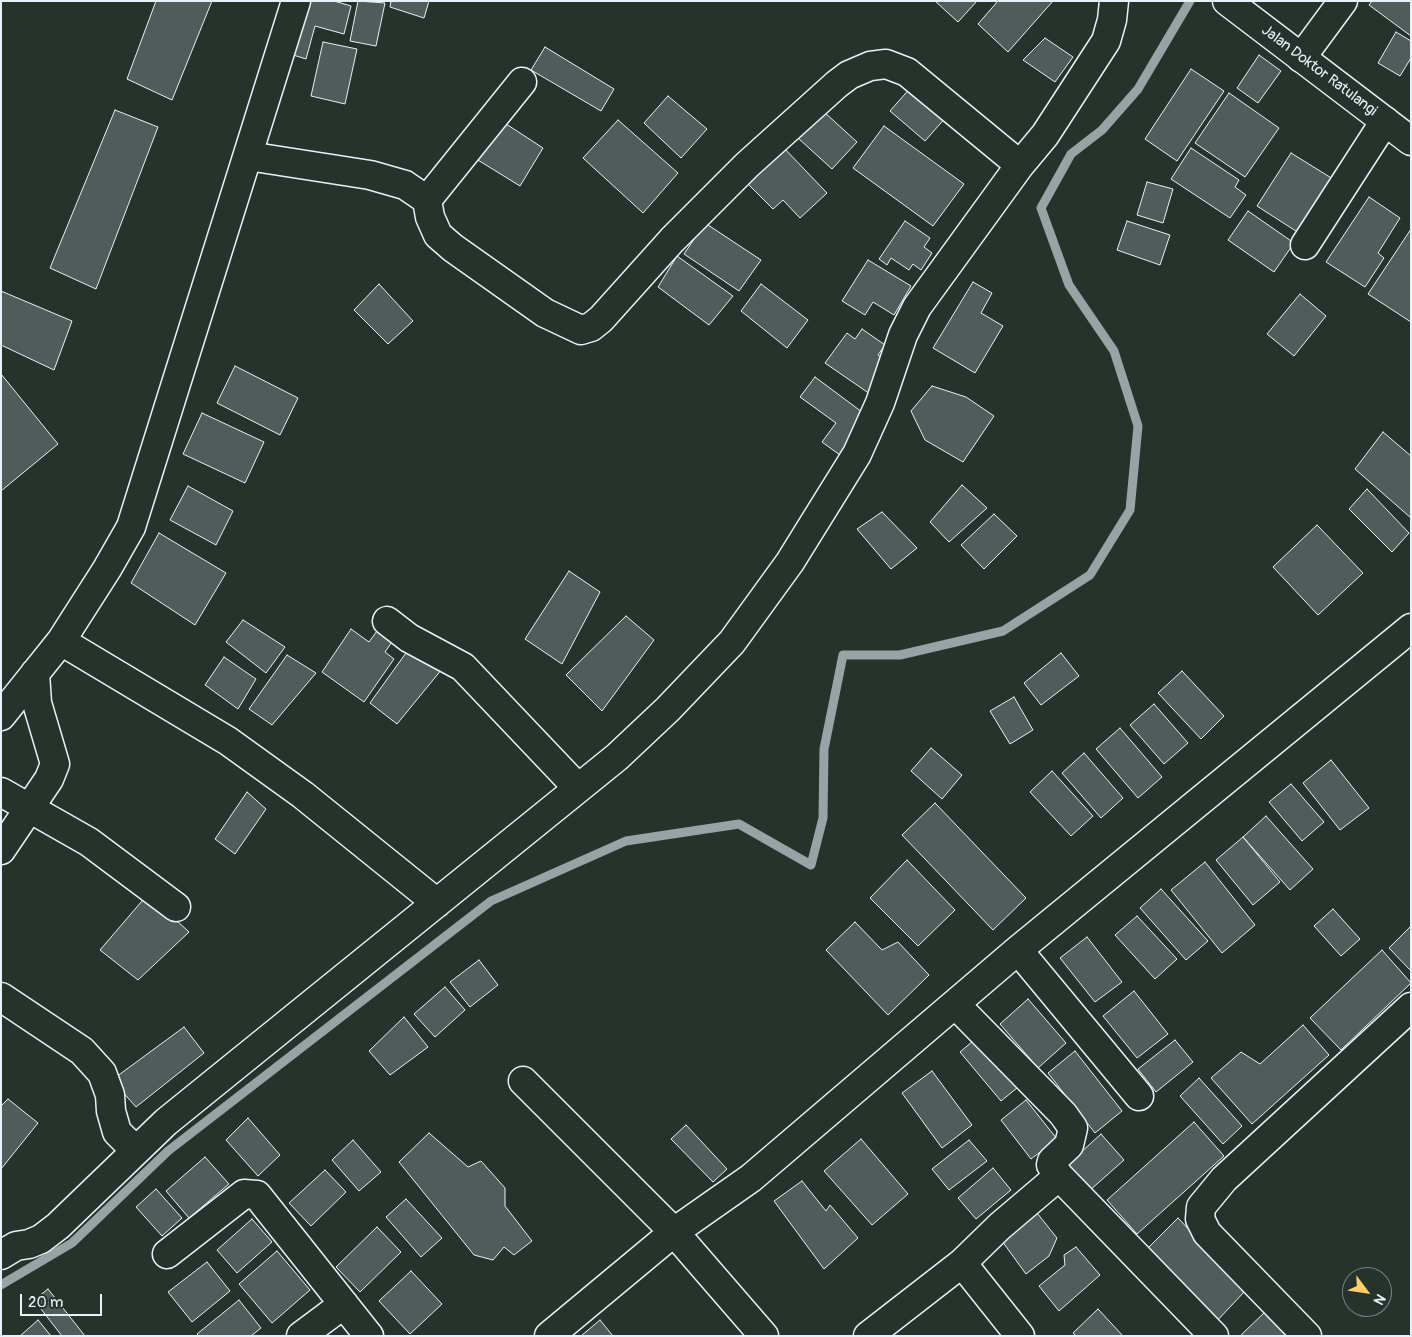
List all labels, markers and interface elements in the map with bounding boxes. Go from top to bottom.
street label: Jalan Doktor Ratulangi [1258,22,1380,120]
north arrow [1342,1267,1392,1317]
scale bar [22,1284,105,1316]
text: N [1370,1291,1389,1308]
text: 20 m [28,1293,63,1312]

